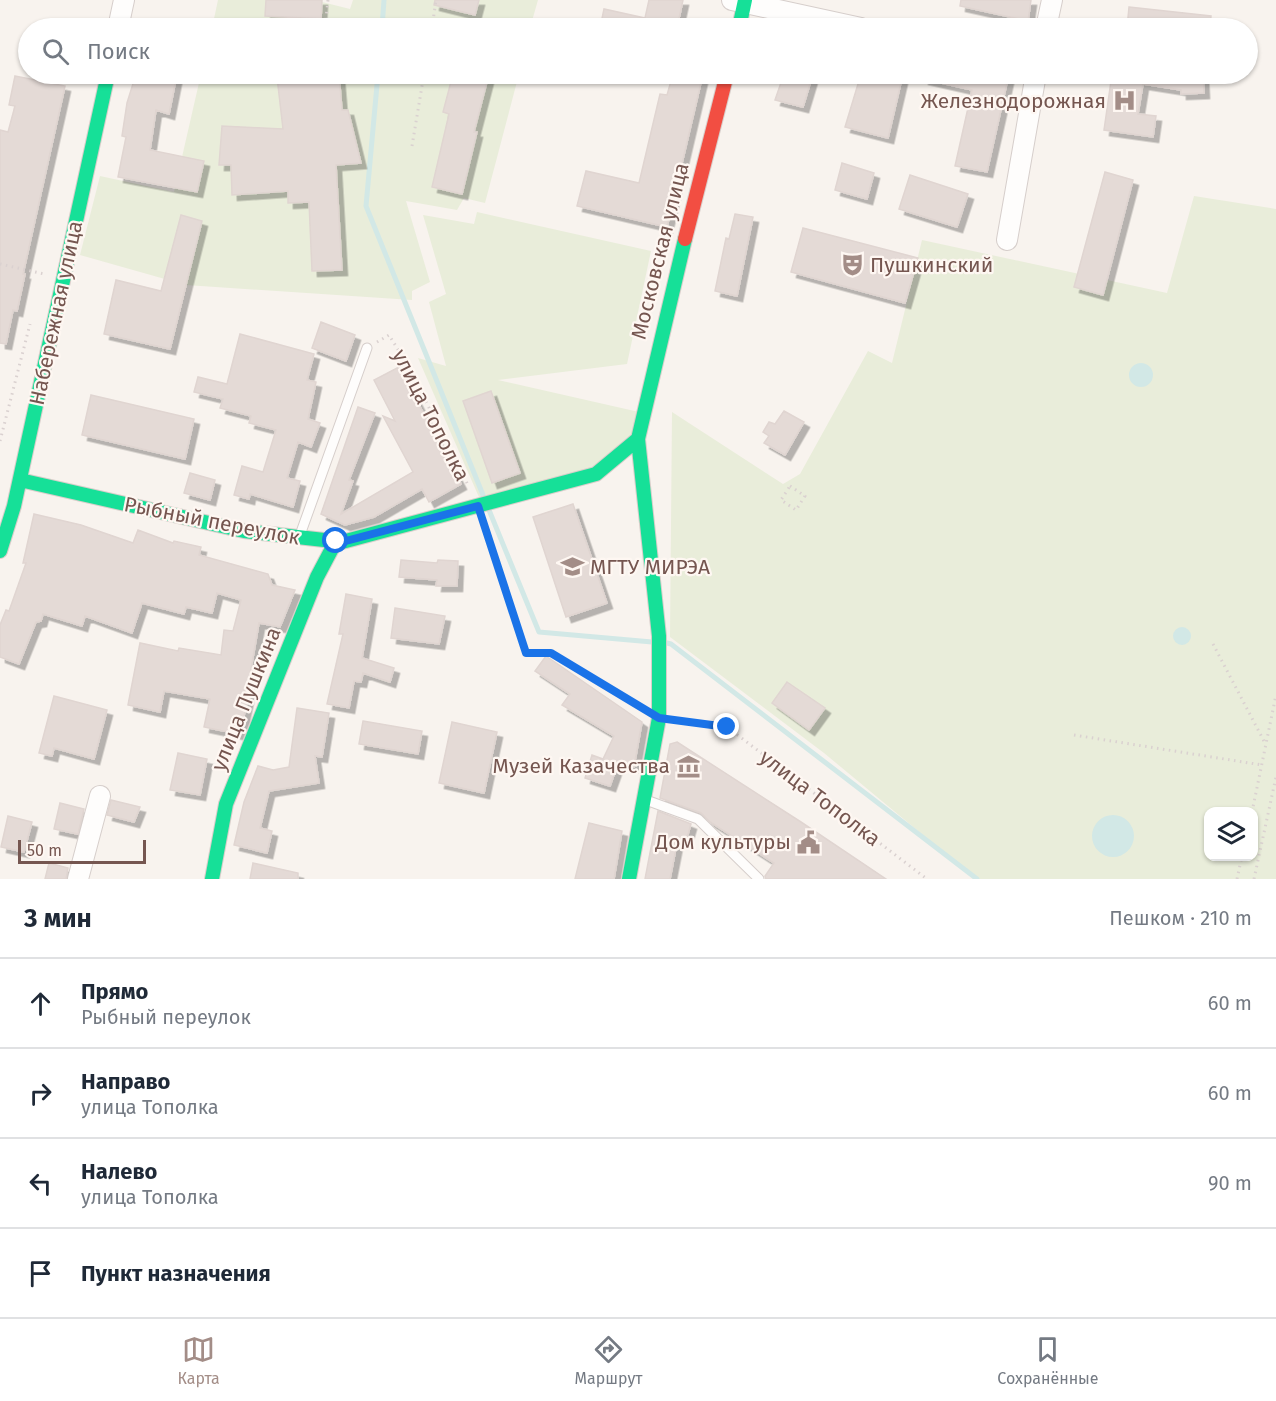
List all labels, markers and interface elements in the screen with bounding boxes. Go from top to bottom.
search box [18,18,1258,84]
icon: search [39,35,72,68]
text: Поиск [87,38,150,65]
place label: Железнодорожная [921,88,1106,114]
hospital icon: Железнодорожная [1111,88,1137,114]
street label: Московская улица [625,160,695,342]
street label: Набережная улица [24,219,88,407]
theatre icon: Пушкинский [839,252,865,278]
place label: Пушкинский [870,252,993,278]
street label: улица Тополка [387,345,475,485]
street label: Рыбный переулок [122,491,302,551]
route start [322,527,348,553]
school or university icon: МГТУ МИРЭА [559,554,585,580]
place label: МГТУ МИРЭА [590,554,710,580]
street label: улица Пушкина [205,623,287,775]
route end [713,713,739,739]
street label: улица Тополка [754,744,886,852]
place label: Музей Казачества [493,753,670,779]
museum icon: Музей Казачества [675,753,701,779]
map controls [1204,807,1258,861]
button: layers [1204,807,1258,861]
place label: Дом культуры [654,829,791,855]
public building icon: Дом культуры [796,829,822,855]
scale bar [18,837,146,864]
text: 50 m [27,841,62,860]
text: 3 мин [24,903,92,934]
text: Пешком · 210 m [1109,906,1252,930]
text: Прямо [81,978,148,1005]
icon: ahead [24,987,57,1020]
text: 60 m [1208,991,1252,1015]
text: Рыбный переулок [81,1005,251,1029]
text: Направо [81,1068,170,1095]
icon: right [24,1077,57,1110]
text: 60 m [1208,1081,1252,1105]
text: улица Тополка [81,1095,219,1119]
text: Налево [81,1158,157,1185]
icon: left [24,1167,57,1200]
text: 90 m [1208,1171,1252,1195]
text: улица Тополка [81,1185,219,1209]
icon: arrive [24,1257,57,1290]
text: Пункт назначения [81,1260,271,1287]
tab: Карта [177,1333,220,1388]
tab: Маршрут [575,1333,643,1388]
tab: Сохранённые [997,1333,1099,1388]

